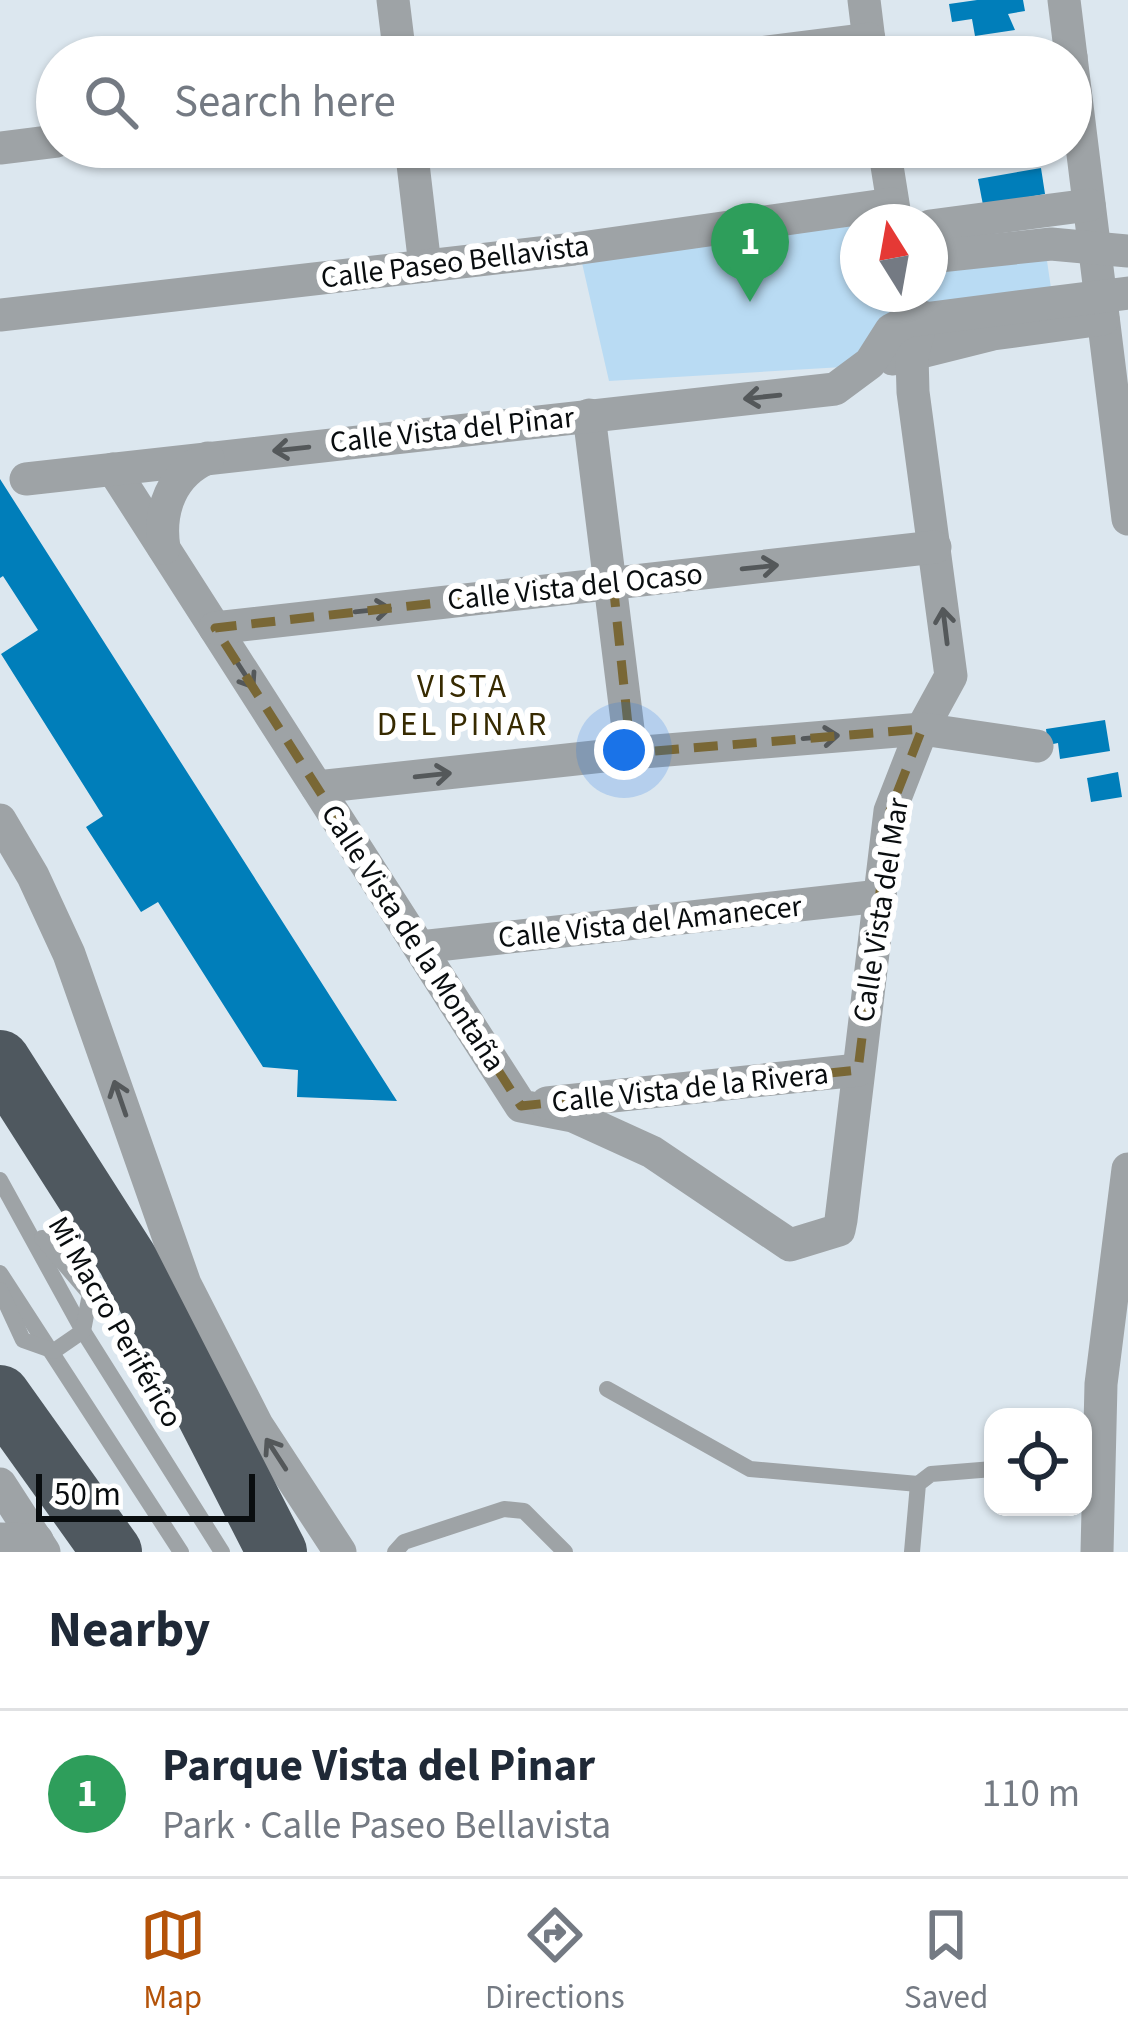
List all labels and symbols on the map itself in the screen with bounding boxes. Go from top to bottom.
pin: 1 [711,203,789,302]
north arrow [840,204,948,312]
street label: Calle Paseo Bellavista [318,224,592,300]
one-way arrow [743,386,782,409]
street label: Calle Vista del Pinar [328,396,577,464]
one-way arrow [272,438,311,460]
street label: Calle Vista del Ocaso [445,552,705,622]
one-way arrow [740,555,779,577]
one-way arrow [353,599,392,621]
one-way arrow [933,607,956,646]
one-way arrow [232,656,256,690]
district label: VISTA DEL PINAR [377,663,549,748]
your location [594,720,654,780]
one-way arrow [801,725,840,748]
one-way arrow [413,763,452,785]
street label: Calle Vista del Mar [842,794,920,1025]
street label: Calle Vista de la Montaña [310,796,516,1080]
street label: Calle Vista del Amanecer [496,885,804,959]
street label: Calle Vista de la Rivera [549,1052,831,1124]
one-way arrow [108,1080,129,1117]
street label: Mi Macro Periférico [37,1208,193,1436]
one-way arrow [264,1438,289,1472]
scale bar [36,1468,255,1521]

